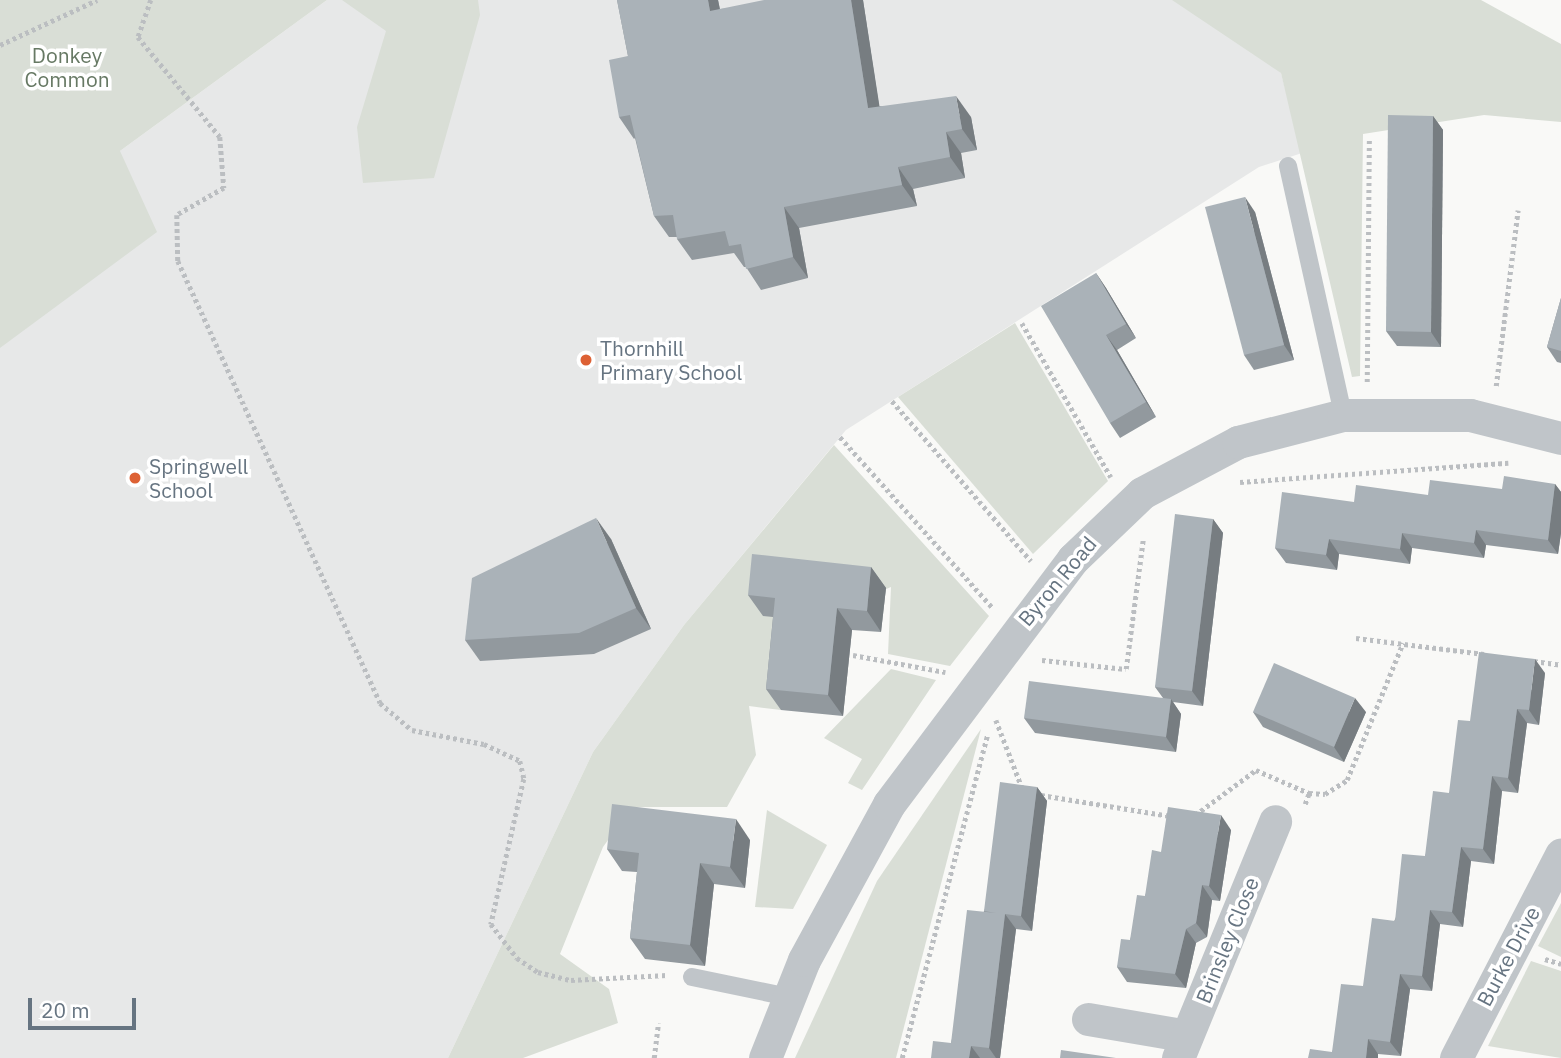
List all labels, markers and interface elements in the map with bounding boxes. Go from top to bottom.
park label: Donkey Common [24,42,110,92]
place label: Thornhill Primary School [600,335,742,385]
marker: Thornhill Primary School [578,352,594,368]
place label: Springwell School [149,453,248,503]
marker: Springwell School [127,470,143,486]
street label: Byron Road [1012,531,1102,631]
street label: Brinsley Close [1190,873,1264,1007]
street label: Burke Drive [1471,902,1545,1010]
scale bar [32,984,140,1028]
text: 20 m [41,996,90,1024]

